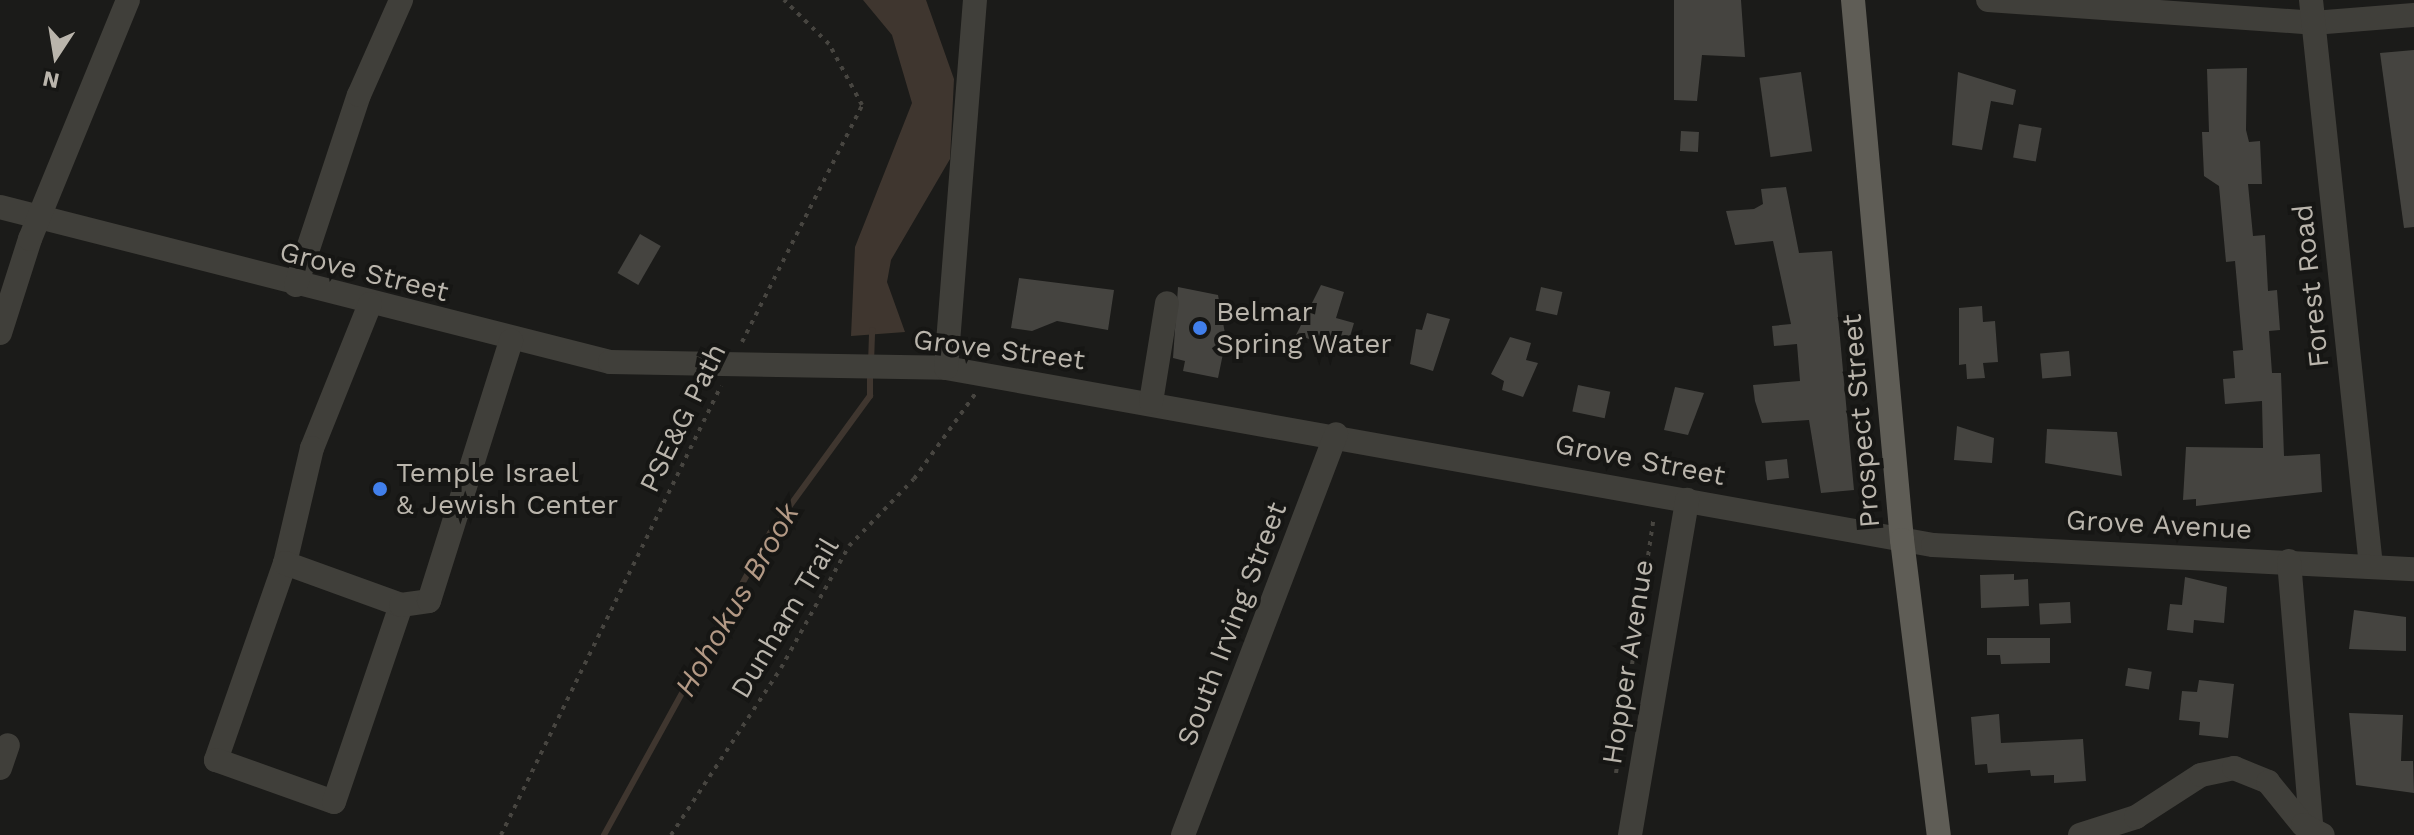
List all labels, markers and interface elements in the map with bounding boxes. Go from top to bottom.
north arrow [16,16,96,96]
text: N [40,66,61,94]
street label: Forest Road [2286,203,2336,369]
street label: Grove Street [276,235,452,309]
place label: Belmar Spring Water [1216,295,1392,361]
street label: Prospect Street [1835,313,1887,529]
marker: Belmar Spring Water [1191,319,1209,337]
street label: Grove Street [911,323,1087,377]
street label: PSE&G Path [633,338,733,498]
street label: Grove Street [1552,427,1728,493]
place label: Temple Israel & Jewish Center [396,456,619,522]
marker: Temple Israel & Jewish Center [371,480,389,498]
water label: Hohokus Brook [667,497,807,703]
street label: South Irving Street [1170,497,1294,751]
street label: Grove Avenue [2065,503,2253,547]
street label: Dunham Trail [724,531,846,705]
street label: Hopper Avenue [1595,556,1661,768]

